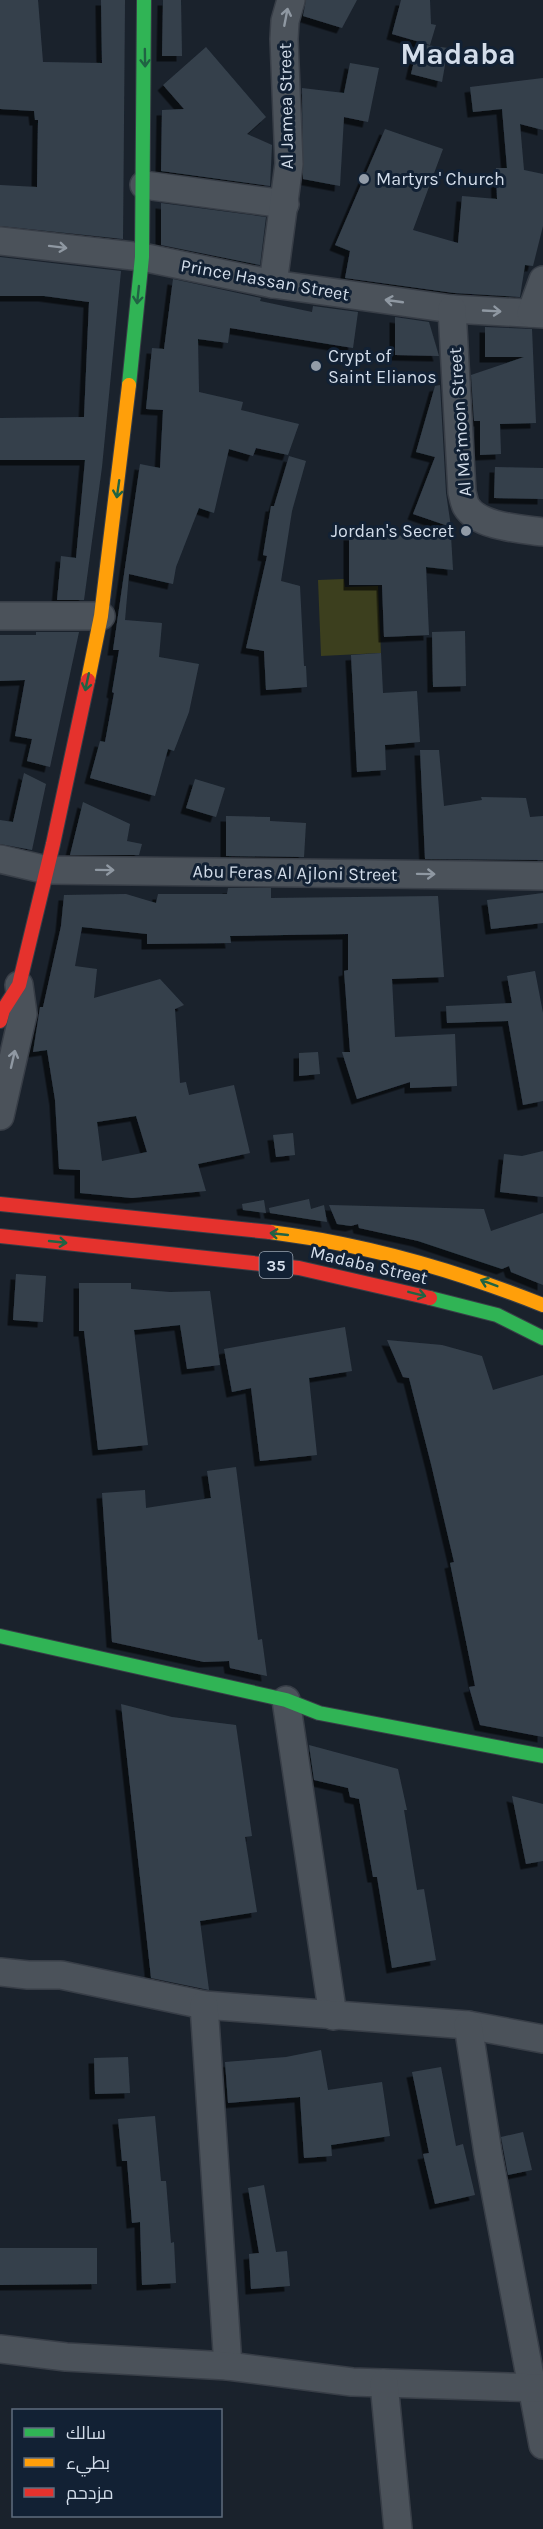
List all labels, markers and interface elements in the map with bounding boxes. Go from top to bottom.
one-way arrow [281,8,292,27]
district label: Madaba [400,36,516,72]
street label: Al Jamea Street [274,42,298,169]
one-way arrow [139,48,150,68]
place label: Martyrs' Church [376,168,505,190]
marker: Martyrs' Church [357,172,371,186]
one-way arrow [48,242,68,253]
street label: Prince Hassan Street [179,254,351,306]
one-way arrow [132,285,143,305]
one-way arrow [385,295,405,306]
one-way arrow [481,306,501,317]
place label: Crypt of Saint Elianos [328,345,437,388]
street label: Al Ma’moon Street [444,346,476,497]
marker: Crypt of Saint Elianos [309,359,323,373]
one-way arrow [113,479,124,499]
place label: Jordan's Secret [331,520,454,542]
marker: Jordan's Secret [459,524,473,538]
one-way arrow [81,671,92,691]
street label: Abu Feras Al Ajloni Street [192,860,398,886]
one-way arrow [95,865,115,876]
one-way arrow [416,868,436,880]
one-way arrow [8,1050,20,1069]
one-way arrow [270,1228,290,1239]
one-way arrow [48,1237,68,1248]
street label: Madaba Street [308,1241,430,1289]
road number: 35 [260,1252,292,1278]
one-way arrow [480,1277,498,1288]
one-way arrow [407,1288,426,1300]
legend [12,2409,222,2517]
text: سالك [66,2422,106,2444]
text: بطيء [66,2452,110,2477]
text: مزدحم [66,2482,114,2505]

